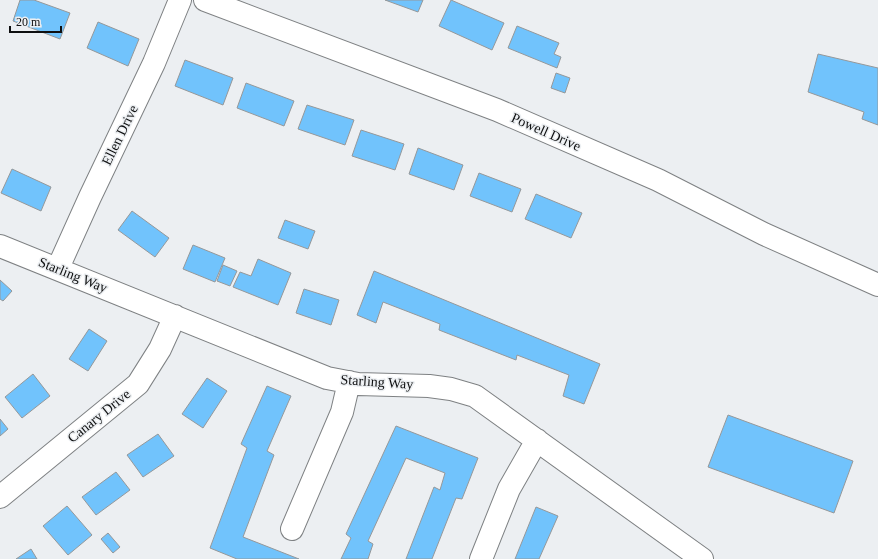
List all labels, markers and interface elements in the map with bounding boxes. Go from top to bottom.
scale bar [10,8,61,34]
text: 20 m [16,15,41,29]
street label: Ellen Drive [99,103,141,167]
street label: Powell Drive [509,110,583,154]
street label: Starling Way [36,254,110,296]
street label: Starling Way [340,372,414,392]
street label: Canary Drive [65,386,133,446]

